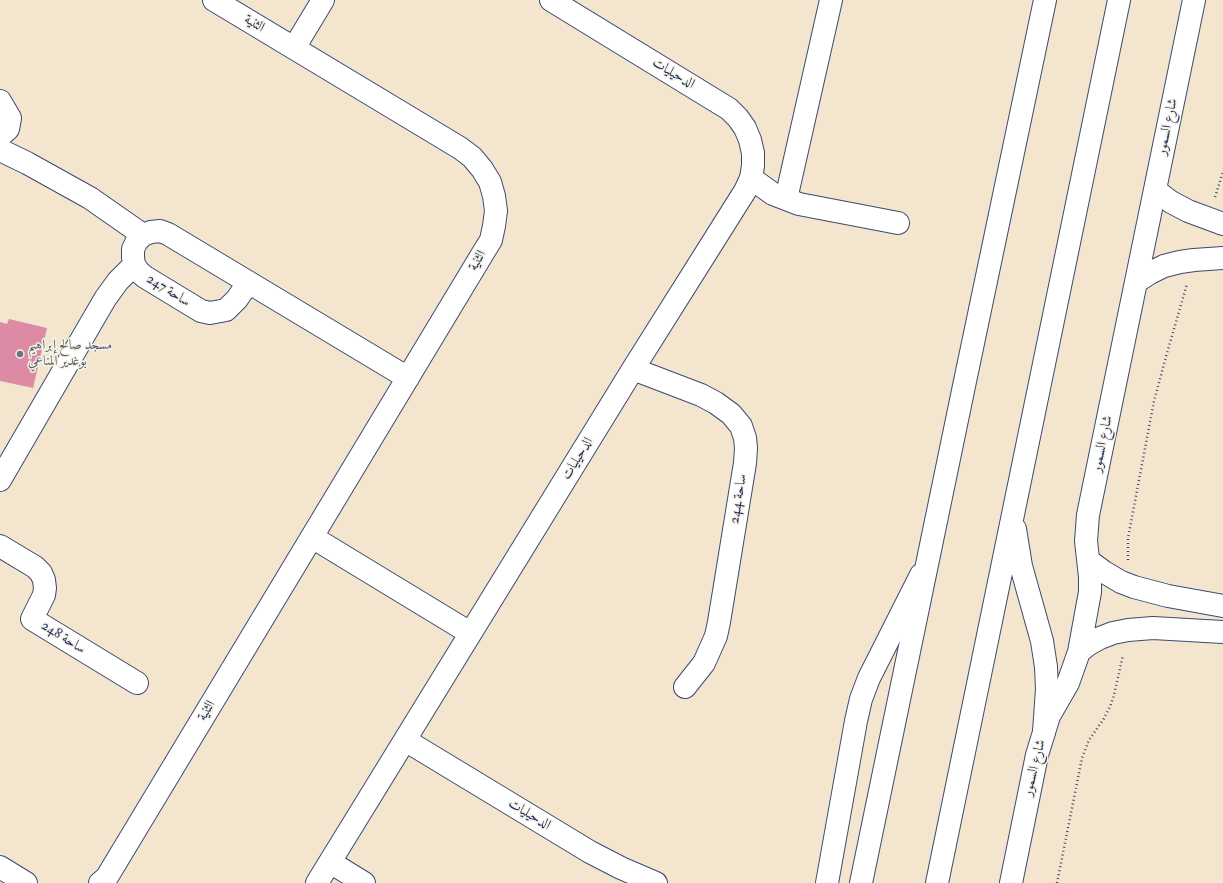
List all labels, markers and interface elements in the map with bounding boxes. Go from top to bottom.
street label: الثنية [241,11,267,37]
street label: الدحيليات [649,55,697,93]
street label: شارع السمور [1154,97,1182,157]
street label: الثنية [465,248,491,274]
street label: ساحة 247 [143,271,193,311]
place label: مسجد صالح إبراهيم بوغدير المناعي [28,338,112,370]
marker: مسجد صالح إبراهيم بوغدير المناعي [15,349,25,359]
street label: شارع السمور [1089,414,1117,474]
street label: الدحيليات [558,435,598,483]
street label: ساحة 244 [727,473,751,525]
street label: ساحة 248 [38,618,88,658]
street label: الثنية [194,698,220,724]
street label: شارع السمور [1020,738,1050,798]
street label: الدحيليات [505,796,553,834]

